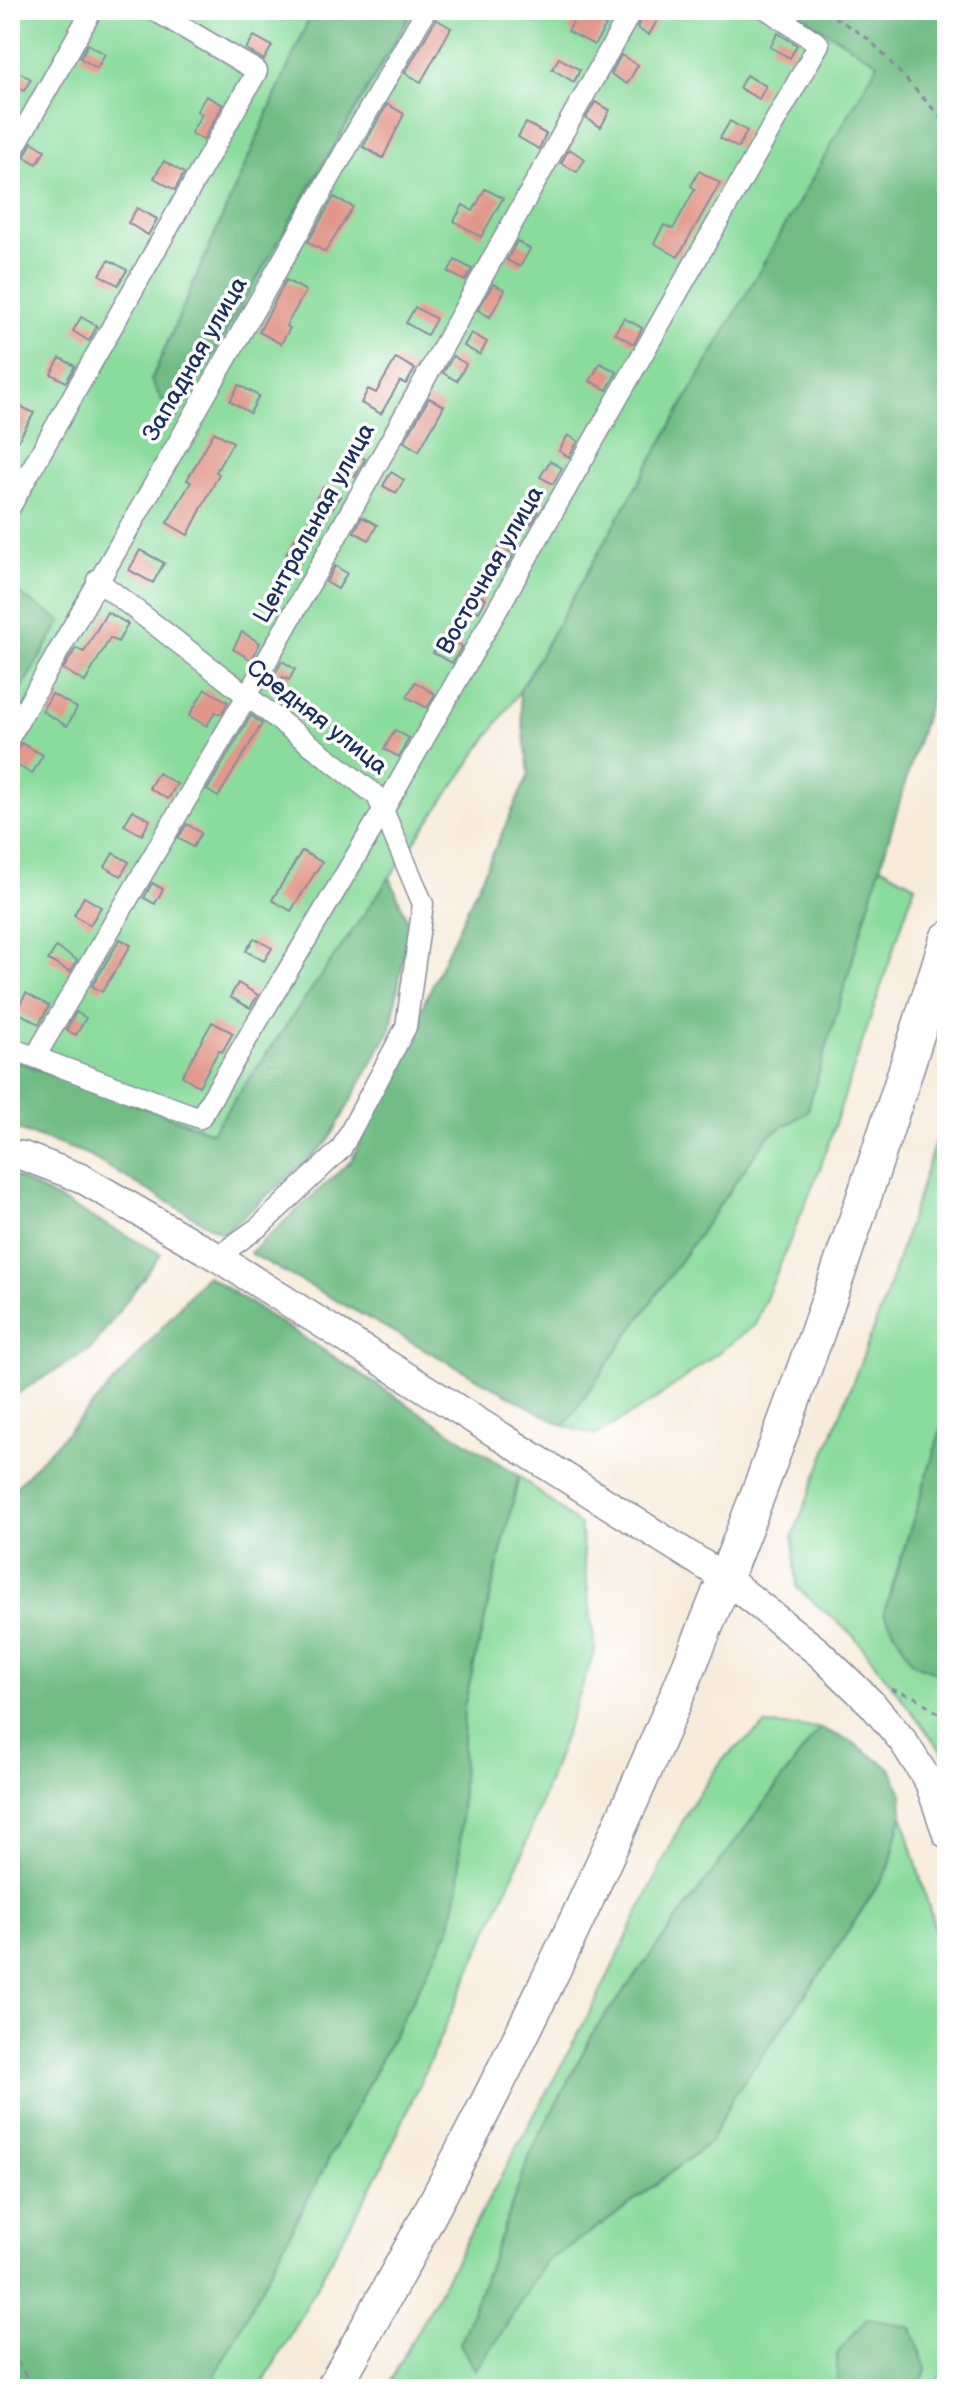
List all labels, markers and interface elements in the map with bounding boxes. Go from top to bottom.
street label: Западная улица [136,272,254,446]
street label: Центральная улица [247,418,381,628]
street label: Восточная улица [430,481,550,659]
street label: Средняя улица [241,653,393,781]

